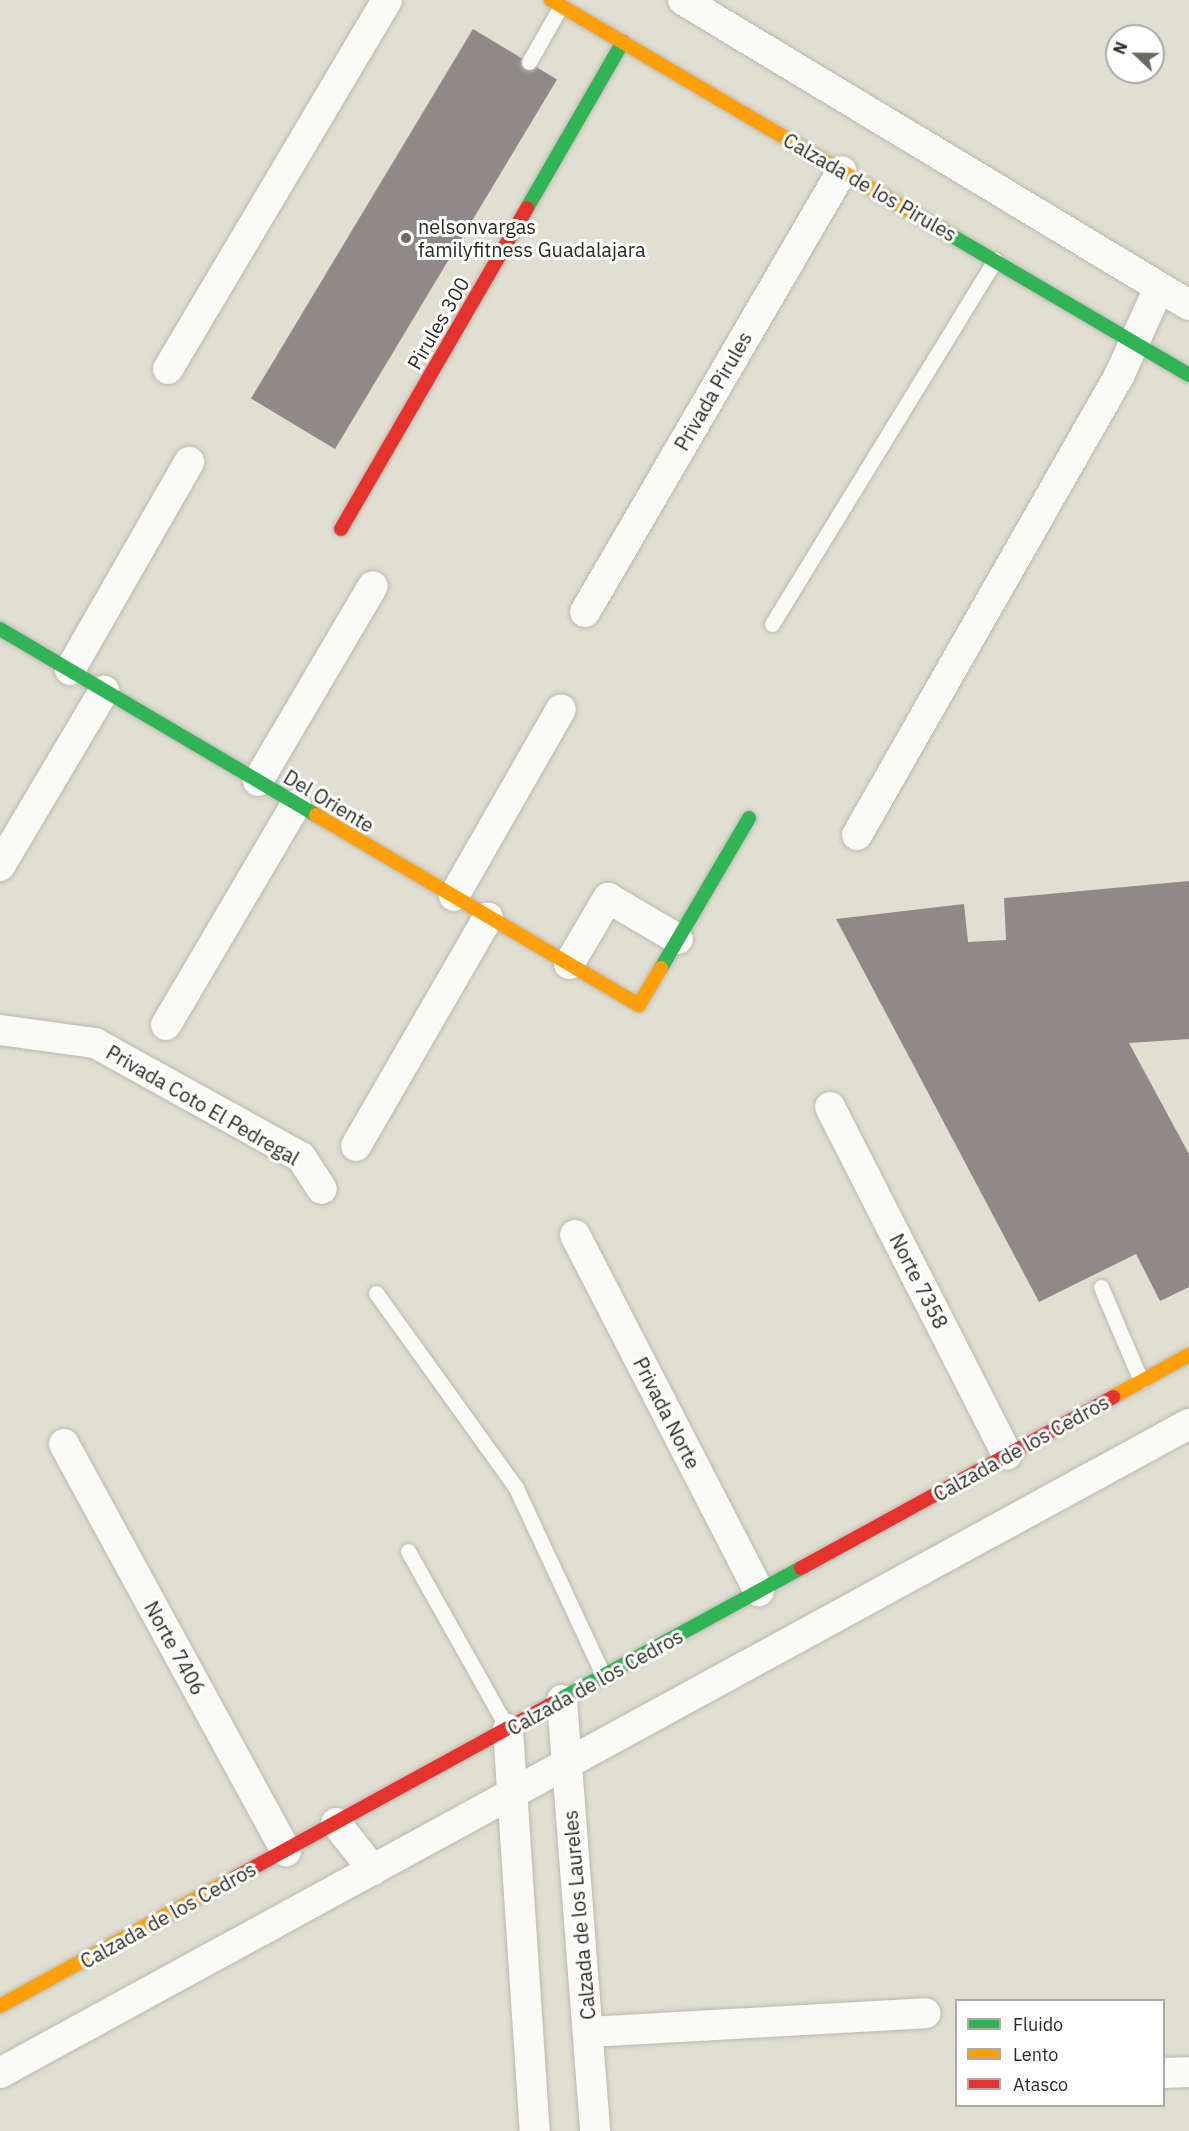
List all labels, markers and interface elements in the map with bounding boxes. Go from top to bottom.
north arrow [1105,24,1165,84]
text: N [1109,39,1132,57]
street label: Calzada de los Pirules [779,128,961,246]
place label: nelsonvargas familyfitness Guadalajara [418,214,646,261]
marker: nelsonvargas familyfitness Guadalajara [399,231,413,245]
street label: Pirules 300 [402,273,474,373]
street label: Privada Pirules [669,327,757,455]
street label: Del Oriente [279,765,379,837]
street label: Privada Coto El Pedregal [102,1040,304,1170]
street label: Norte 7358 [885,1229,953,1333]
street label: Privada Norte [629,1353,705,1473]
street label: Calzada de los Cedros [929,1390,1113,1506]
street label: Norte 7406 [139,1597,211,1699]
street label: Calzada de los Cedros [503,1624,687,1740]
street label: Calzada de los Laureles [558,1809,600,2021]
street label: Calzada de los Cedros [76,1857,260,1973]
legend [955,1999,1165,2107]
text: Fluido [1013,2013,1063,2036]
text: Lento [1013,2043,1058,2066]
text: Atasco [1013,2073,1068,2096]

